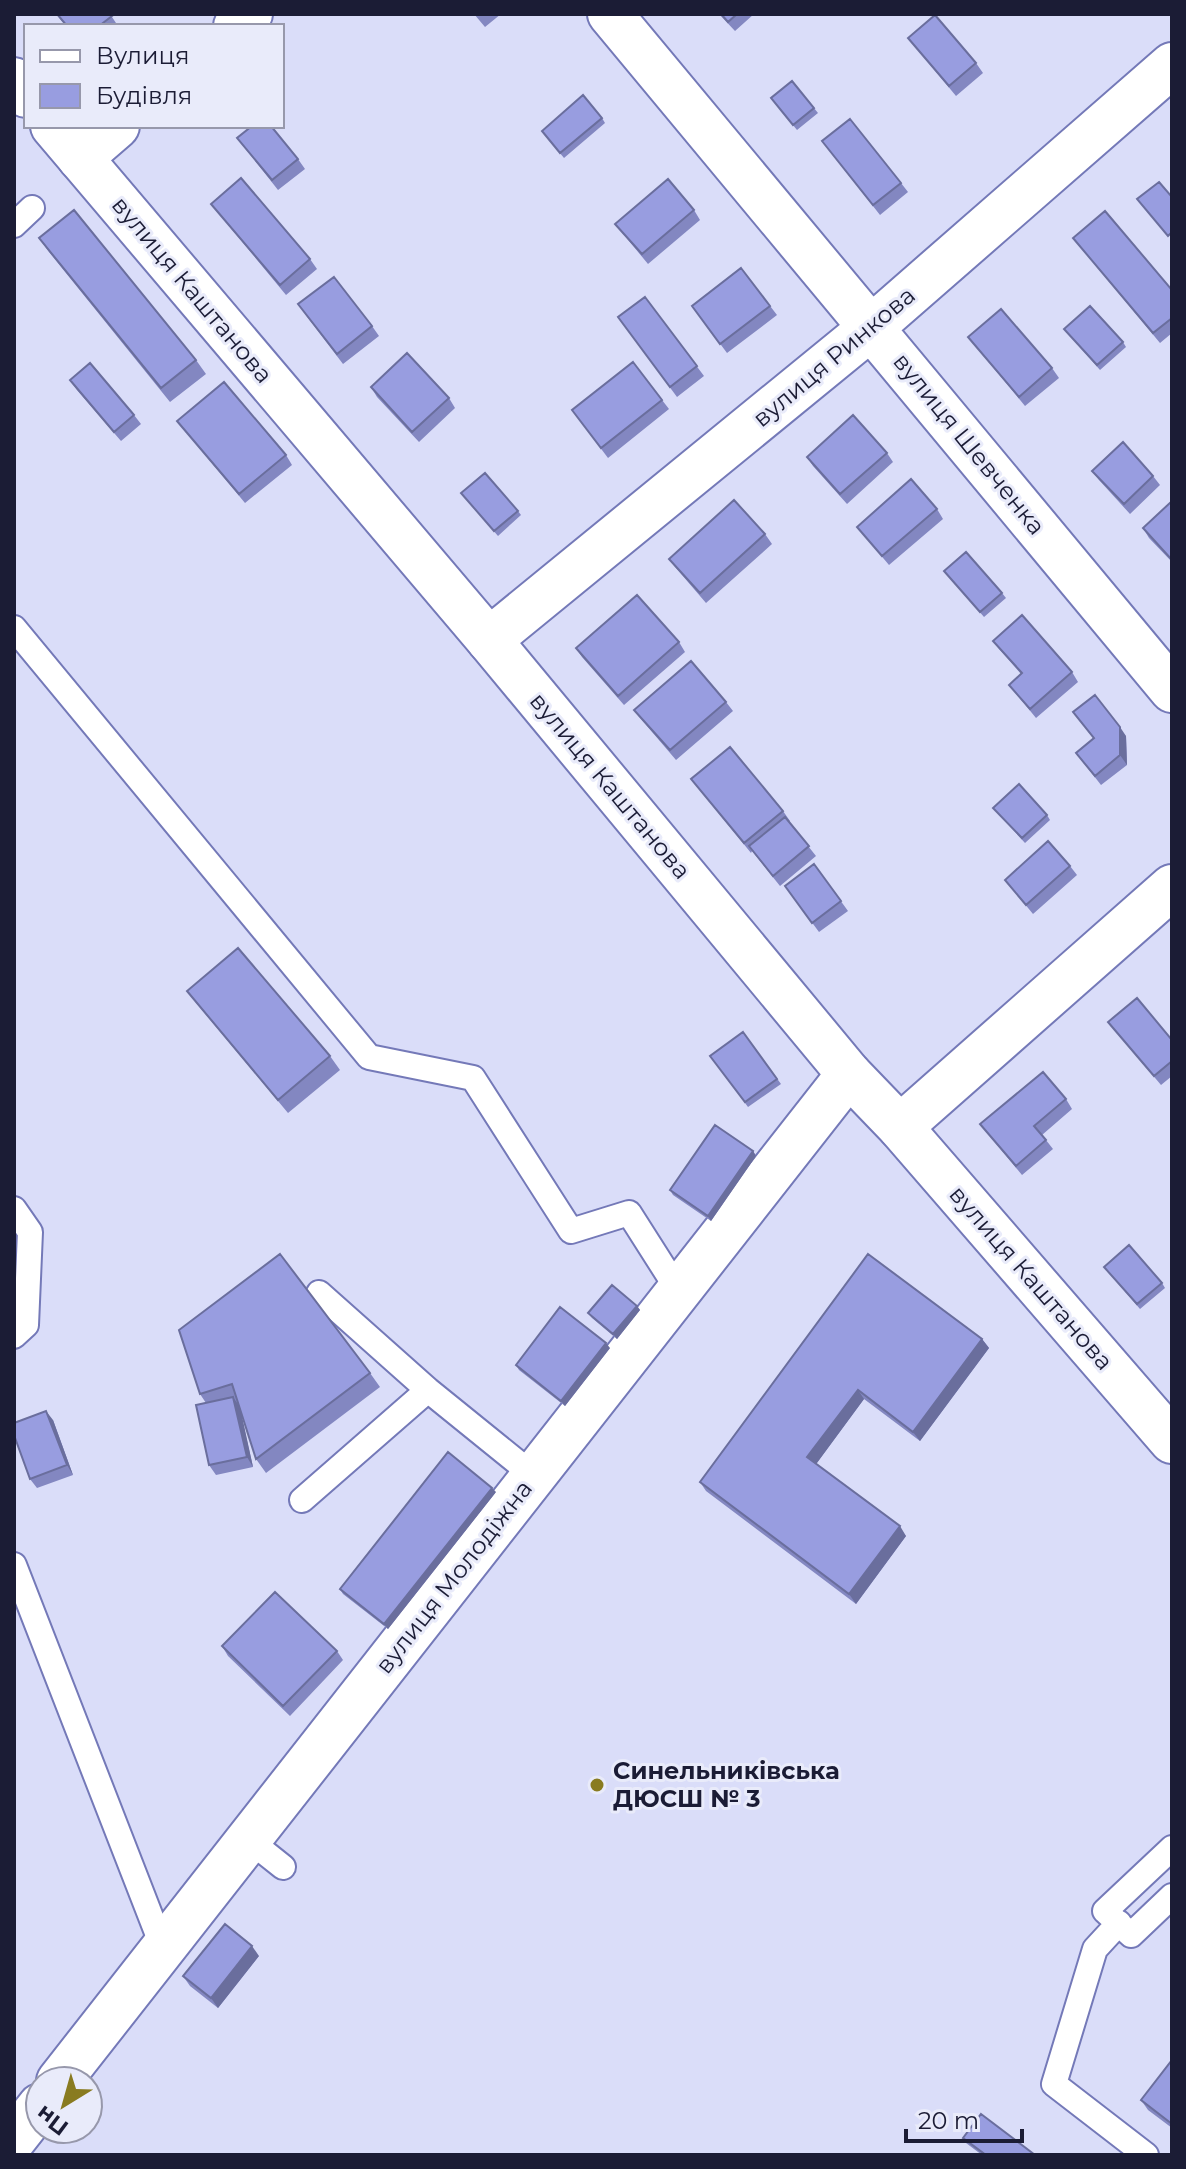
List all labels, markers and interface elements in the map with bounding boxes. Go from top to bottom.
legend [24,24,284,128]
text: Вулиця [96,41,189,70]
text: Будівля [96,81,192,110]
street label: вулиця Каштанова [106,191,279,389]
street label: вулиця Ринкова [747,280,921,433]
street label: вулиця Шевченка [887,347,1052,540]
street label: вулиця Каштанова [524,687,697,885]
street label: вулиця Каштанова [944,1180,1119,1376]
street label: вулиця Молодіжна [369,1474,538,1679]
place label: Синельниківська ДЮСШ № 3 [613,1756,840,1813]
marker: Синельниківська ДЮСШ № 3 [588,1776,606,1794]
north arrow [24,2065,104,2145]
scale bar [906,2093,1022,2143]
text: Пн [31,2100,74,2141]
text: 20 m [918,2106,979,2135]

